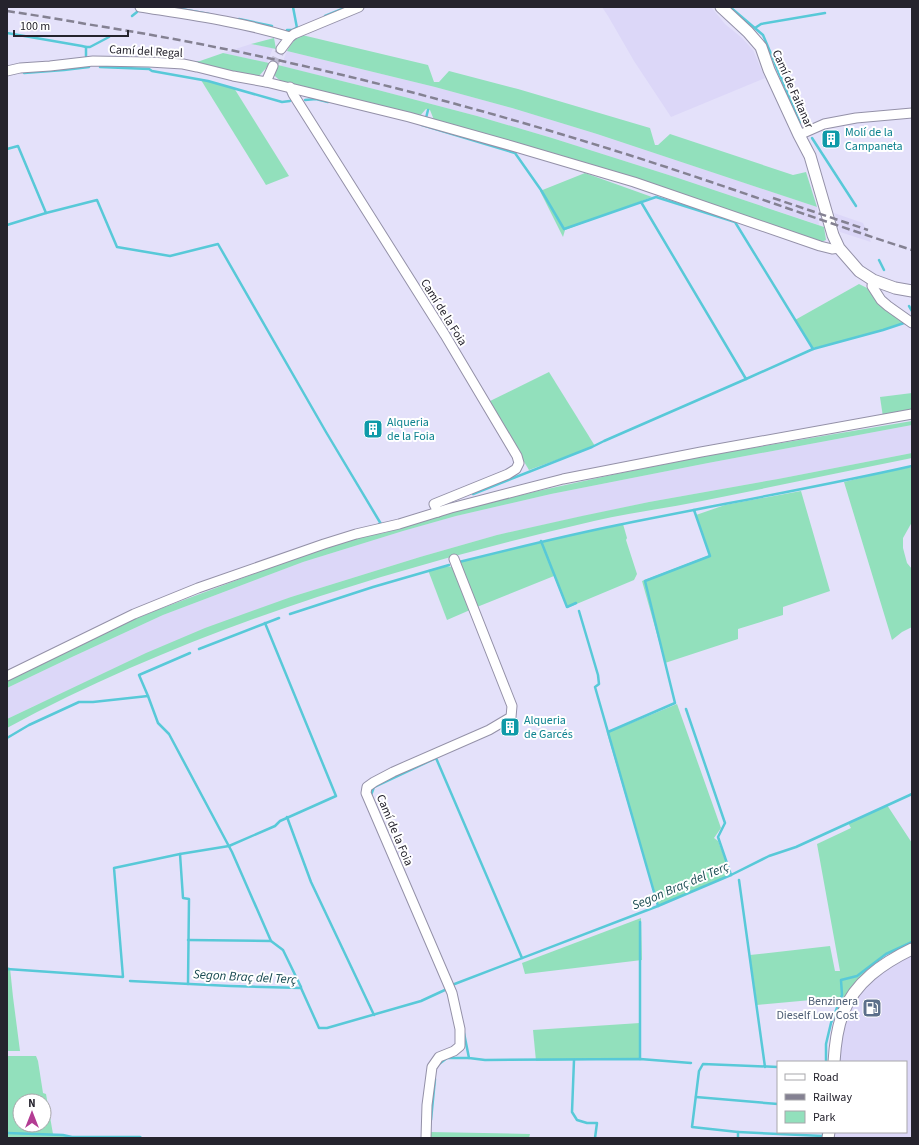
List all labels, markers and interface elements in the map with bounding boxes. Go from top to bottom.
scale bar [14,12,128,38]
text: 100 m [20,18,50,35]
street label: Camí del Regal [109,41,183,62]
street label: Camí de Faitanar [768,47,818,132]
place label: Molí de la Campaneta [845,124,903,155]
building icon: Molí de la Campaneta [820,128,842,150]
street label: Camí de la Foia [416,276,471,349]
place label: Alqueria de la Foia [387,414,435,445]
building icon: Alqueria de la Foia [362,418,384,440]
place label: Alqueria de Garcés [524,712,573,743]
building icon: Alqueria de Garcés [499,716,521,738]
street label: Camí de la Foia [372,792,417,868]
water label: Segon Braç del Terç [629,857,732,914]
water label: Segon Braç del Terç [193,965,298,989]
place label: Benzinera Dieself Low Cost [776,993,858,1024]
fuel station icon: Benzinera Dieself Low Cost [861,997,883,1019]
legend [777,1061,907,1133]
text: Road [813,1069,839,1086]
text: Railway [813,1089,852,1106]
north arrow [12,1093,52,1133]
text: N [28,1096,36,1111]
text: Park [813,1109,835,1126]

